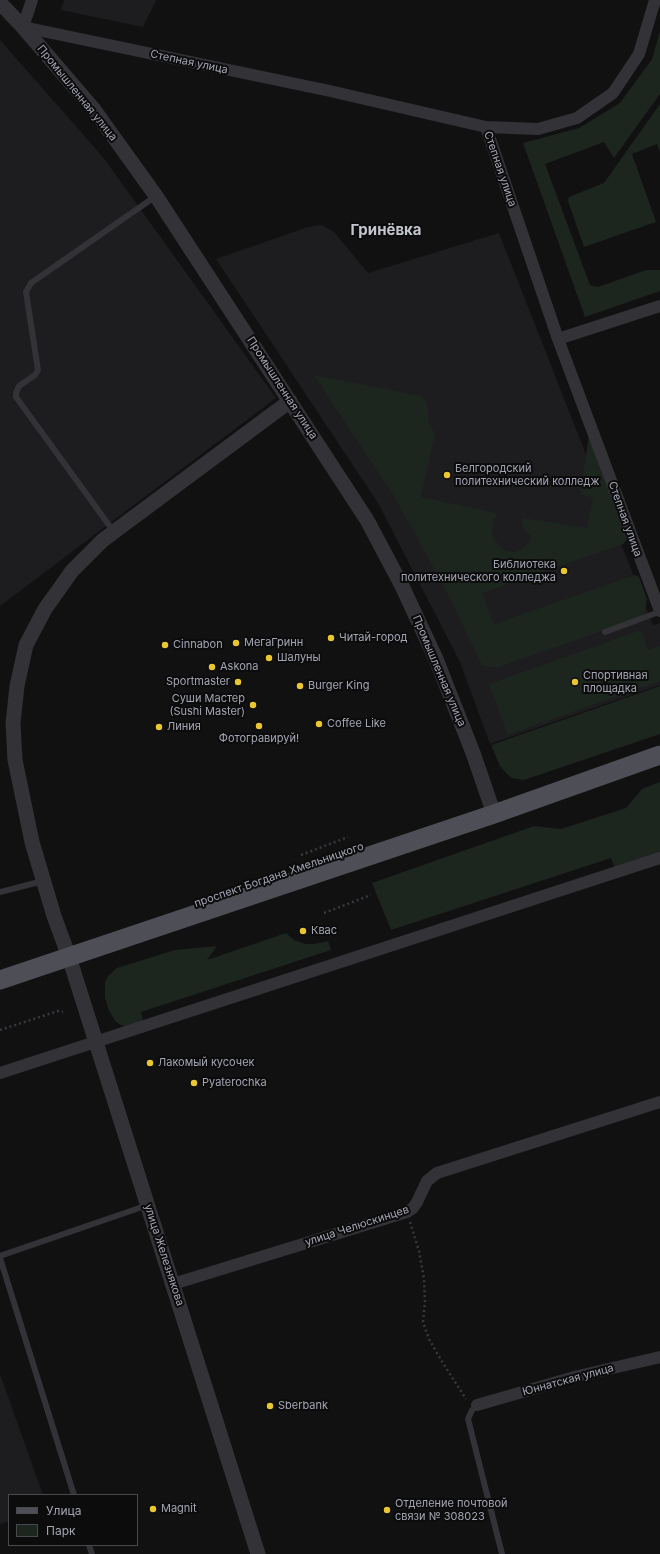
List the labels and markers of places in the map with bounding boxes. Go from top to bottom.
place label: Белгородский политехнический колледж [455,462,599,488]
marker: Белгородский политехнический колледж [442,470,452,480]
place label: Библиотека политехнического колледжа [401,558,556,584]
marker: Библиотека политехнического колледжа [559,566,569,576]
place label: Читай-город [339,631,408,645]
marker: Читай-город [326,633,336,643]
place label: МегаГринн [244,636,303,650]
place label: Cinnabon [173,638,223,652]
marker: МегаГринн [231,638,241,648]
marker: Cinnabon [160,640,170,650]
place label: Шалуны [277,651,321,665]
marker: Шалуны [264,653,274,663]
place label: Askona [220,660,258,674]
marker: Askona [207,662,217,672]
place label: Спортивная площадка [583,669,648,695]
place label: Sportmaster [166,675,230,689]
marker: Sportmaster [233,677,243,687]
marker: Спортивная площадка [570,677,580,687]
place label: Burger King [308,679,370,693]
marker: Burger King [295,681,305,691]
place label: Суши Мастер (Sushi Master) [169,692,245,718]
marker: Суши Мастер (Sushi Master) [248,700,258,710]
place label: Coffee Like [327,717,386,731]
marker: Coffee Like [314,719,324,729]
place label: Линия [167,720,201,734]
marker: Фотогравируй! [254,721,264,731]
marker: Линия [154,722,164,732]
place label: Фотогравируй! [219,732,299,746]
place label: Квас [311,924,337,938]
marker: Квас [298,926,308,936]
place label: Лакомый кусочек [158,1056,255,1070]
marker: Лакомый кусочек [145,1058,155,1068]
place label: Pyaterochka [202,1076,267,1090]
marker: Pyaterochka [189,1078,199,1088]
place label: Sberbank [278,1399,328,1413]
marker: Sberbank [265,1401,275,1411]
place label: Отделение почтовой связи № 308023 [395,1497,507,1523]
place label: Magnit [161,1502,197,1516]
marker: Magnit [148,1504,158,1514]
marker: Отделение почтовой связи № 308023 [382,1505,392,1515]

